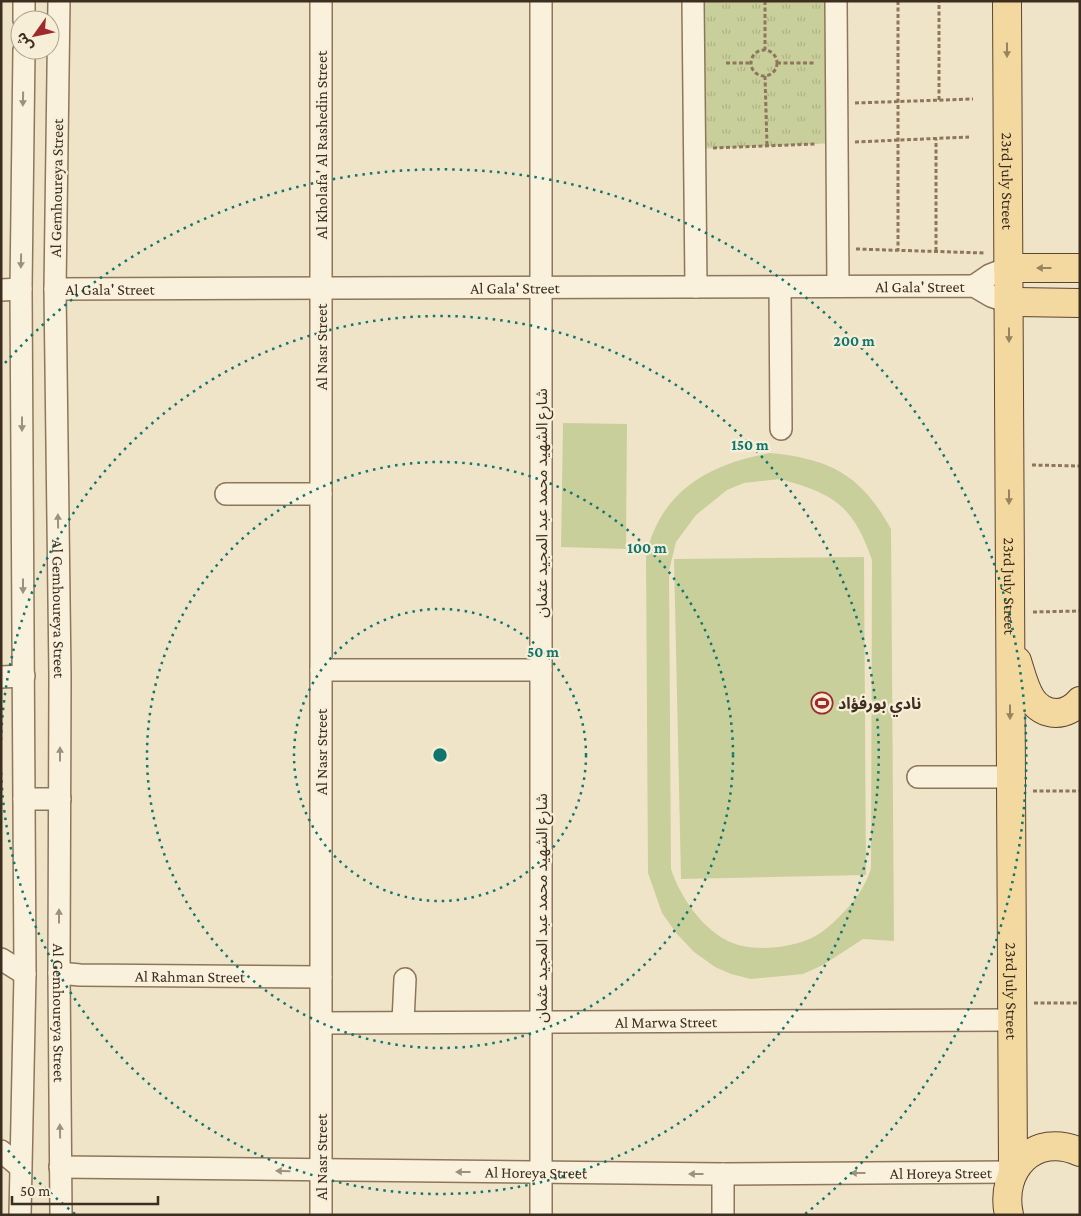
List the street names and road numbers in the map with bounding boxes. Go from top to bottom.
street label: Al Kholafa' Al Rashedin Street [313,50,330,239]
street label: Al Gemhoureya Street [47,118,67,258]
street label: 23rd July Street [998,132,1016,230]
street label: Al Gala' Street [875,278,966,295]
street label: Al Gala' Street [470,279,561,297]
street label: Al Gala' Street [65,281,156,298]
street label: Al Nasr Street [313,303,330,390]
street label: شارع الشهيد محمد عبد المجيد عثمان [533,388,554,618]
street label: 23rd July Street [1000,537,1018,635]
street label: Al Gemhoureya Street [49,539,68,679]
street label: Al Nasr Street [313,708,330,795]
street label: شارع الشهيد محمد عبد المجيد عثمان [533,793,554,1023]
street label: 23rd July Street [1002,942,1020,1040]
street label: Al Gemhoureya Street [49,943,68,1083]
street label: Al Rahman Street [135,967,246,985]
street label: Al Marwa Street [615,1013,718,1031]
street label: Al Nasr Street [313,1113,330,1200]
street label: Al Horeya Street [485,1163,588,1182]
street label: Al Horeya Street [890,1164,993,1183]

